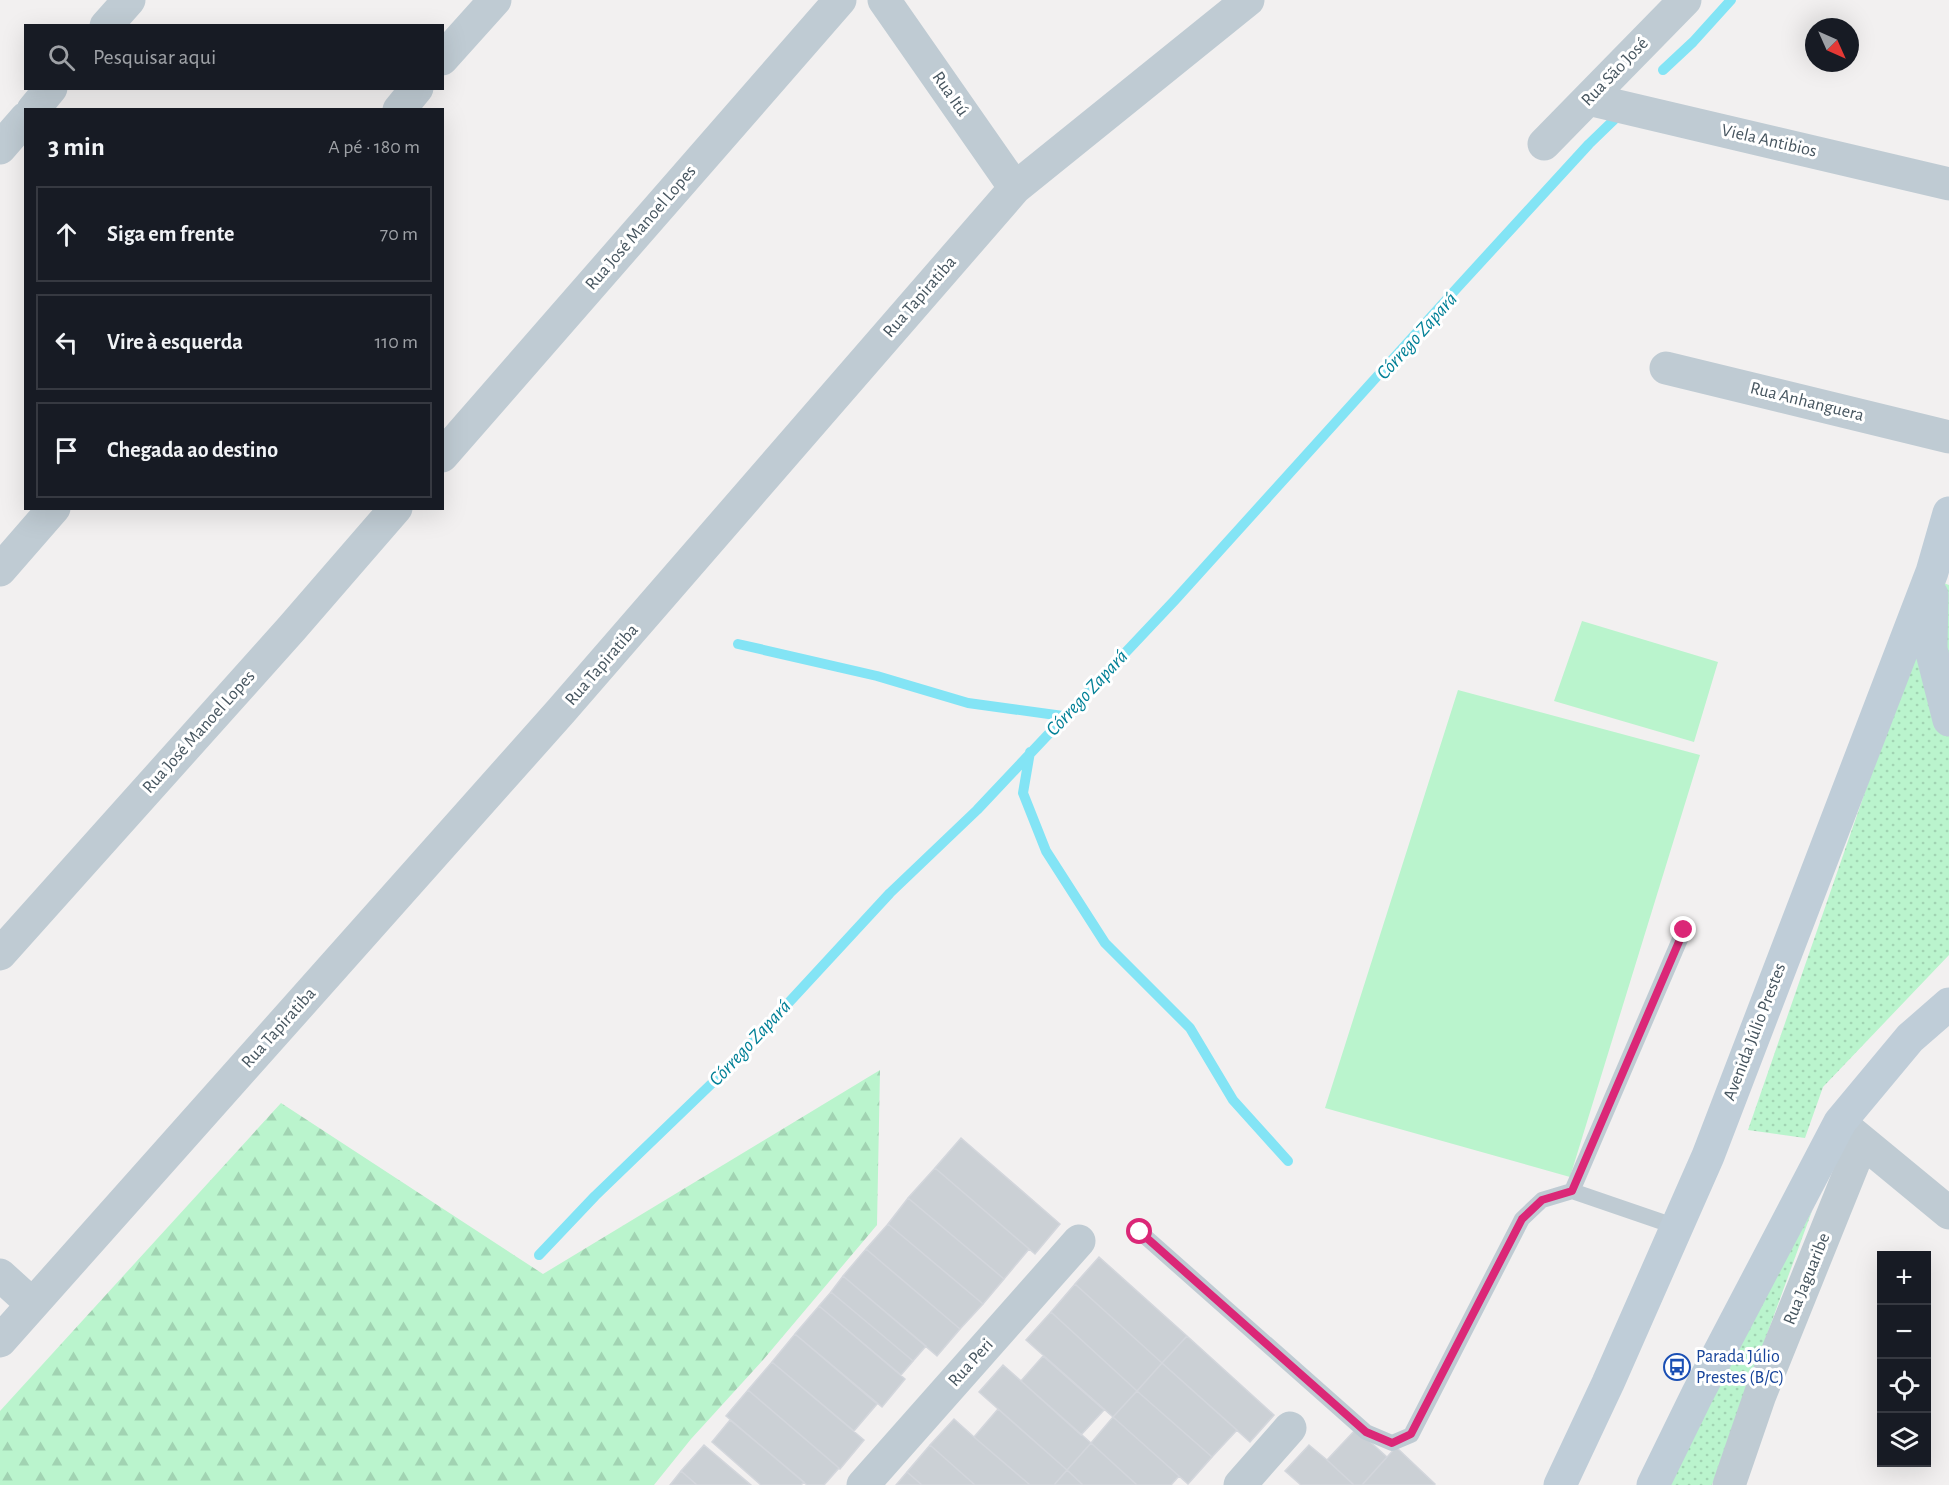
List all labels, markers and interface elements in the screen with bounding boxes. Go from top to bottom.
north arrow [1805,18,1859,72]
search box [24,24,444,90]
street label: Rua São José [1578,34,1652,110]
icon: search [45,41,78,74]
text: Pesquisar aqui [93,46,216,68]
street label: Rua Itú [928,68,972,120]
street label: Viela Antibios [1720,121,1818,161]
text: 3 min [48,134,105,160]
text: A pé · 180 m [328,137,420,157]
street label: Rua José Manoel Lopes [582,162,700,294]
icon: ahead [50,218,83,251]
text: Siga em frente [107,223,234,245]
text: 70 m [380,224,418,244]
street label: Rua Tapiratiba [880,253,960,341]
water label: Córrego Zapará [1373,289,1461,383]
icon: left [50,326,83,359]
text: Vire à esquerda [107,331,243,353]
text: 110 m [374,332,418,352]
street label: Rua Anhanguera [1748,379,1866,425]
icon: arrive [50,434,83,467]
text: Chegada ao destino [107,439,278,461]
street label: Rua Tapiratiba [562,621,642,709]
water label: Córrego Zapará [1042,646,1132,740]
street label: Rua José Manoel Lopes [139,667,259,797]
route end [1670,916,1696,942]
street label: Avenida Júlio Prestes [1721,961,1789,1103]
street label: Rua Tapiratiba [238,984,320,1072]
water label: Córrego Zapará [705,996,795,1090]
route start [1126,1218,1152,1244]
street label: Rua Jaguaribe [1780,1230,1834,1328]
map controls [1877,1251,1931,1467]
button: + [1877,1251,1931,1305]
button: − [1877,1305,1931,1359]
street label: Rua Peri [945,1336,997,1390]
place label: Parada Júlio Prestes (B/C) [1696,1348,1784,1387]
bus stop icon: Parada Júlio Prestes (B/C) [1662,1352,1692,1382]
button: locate [1877,1359,1931,1413]
button: layers [1877,1413,1931,1467]

